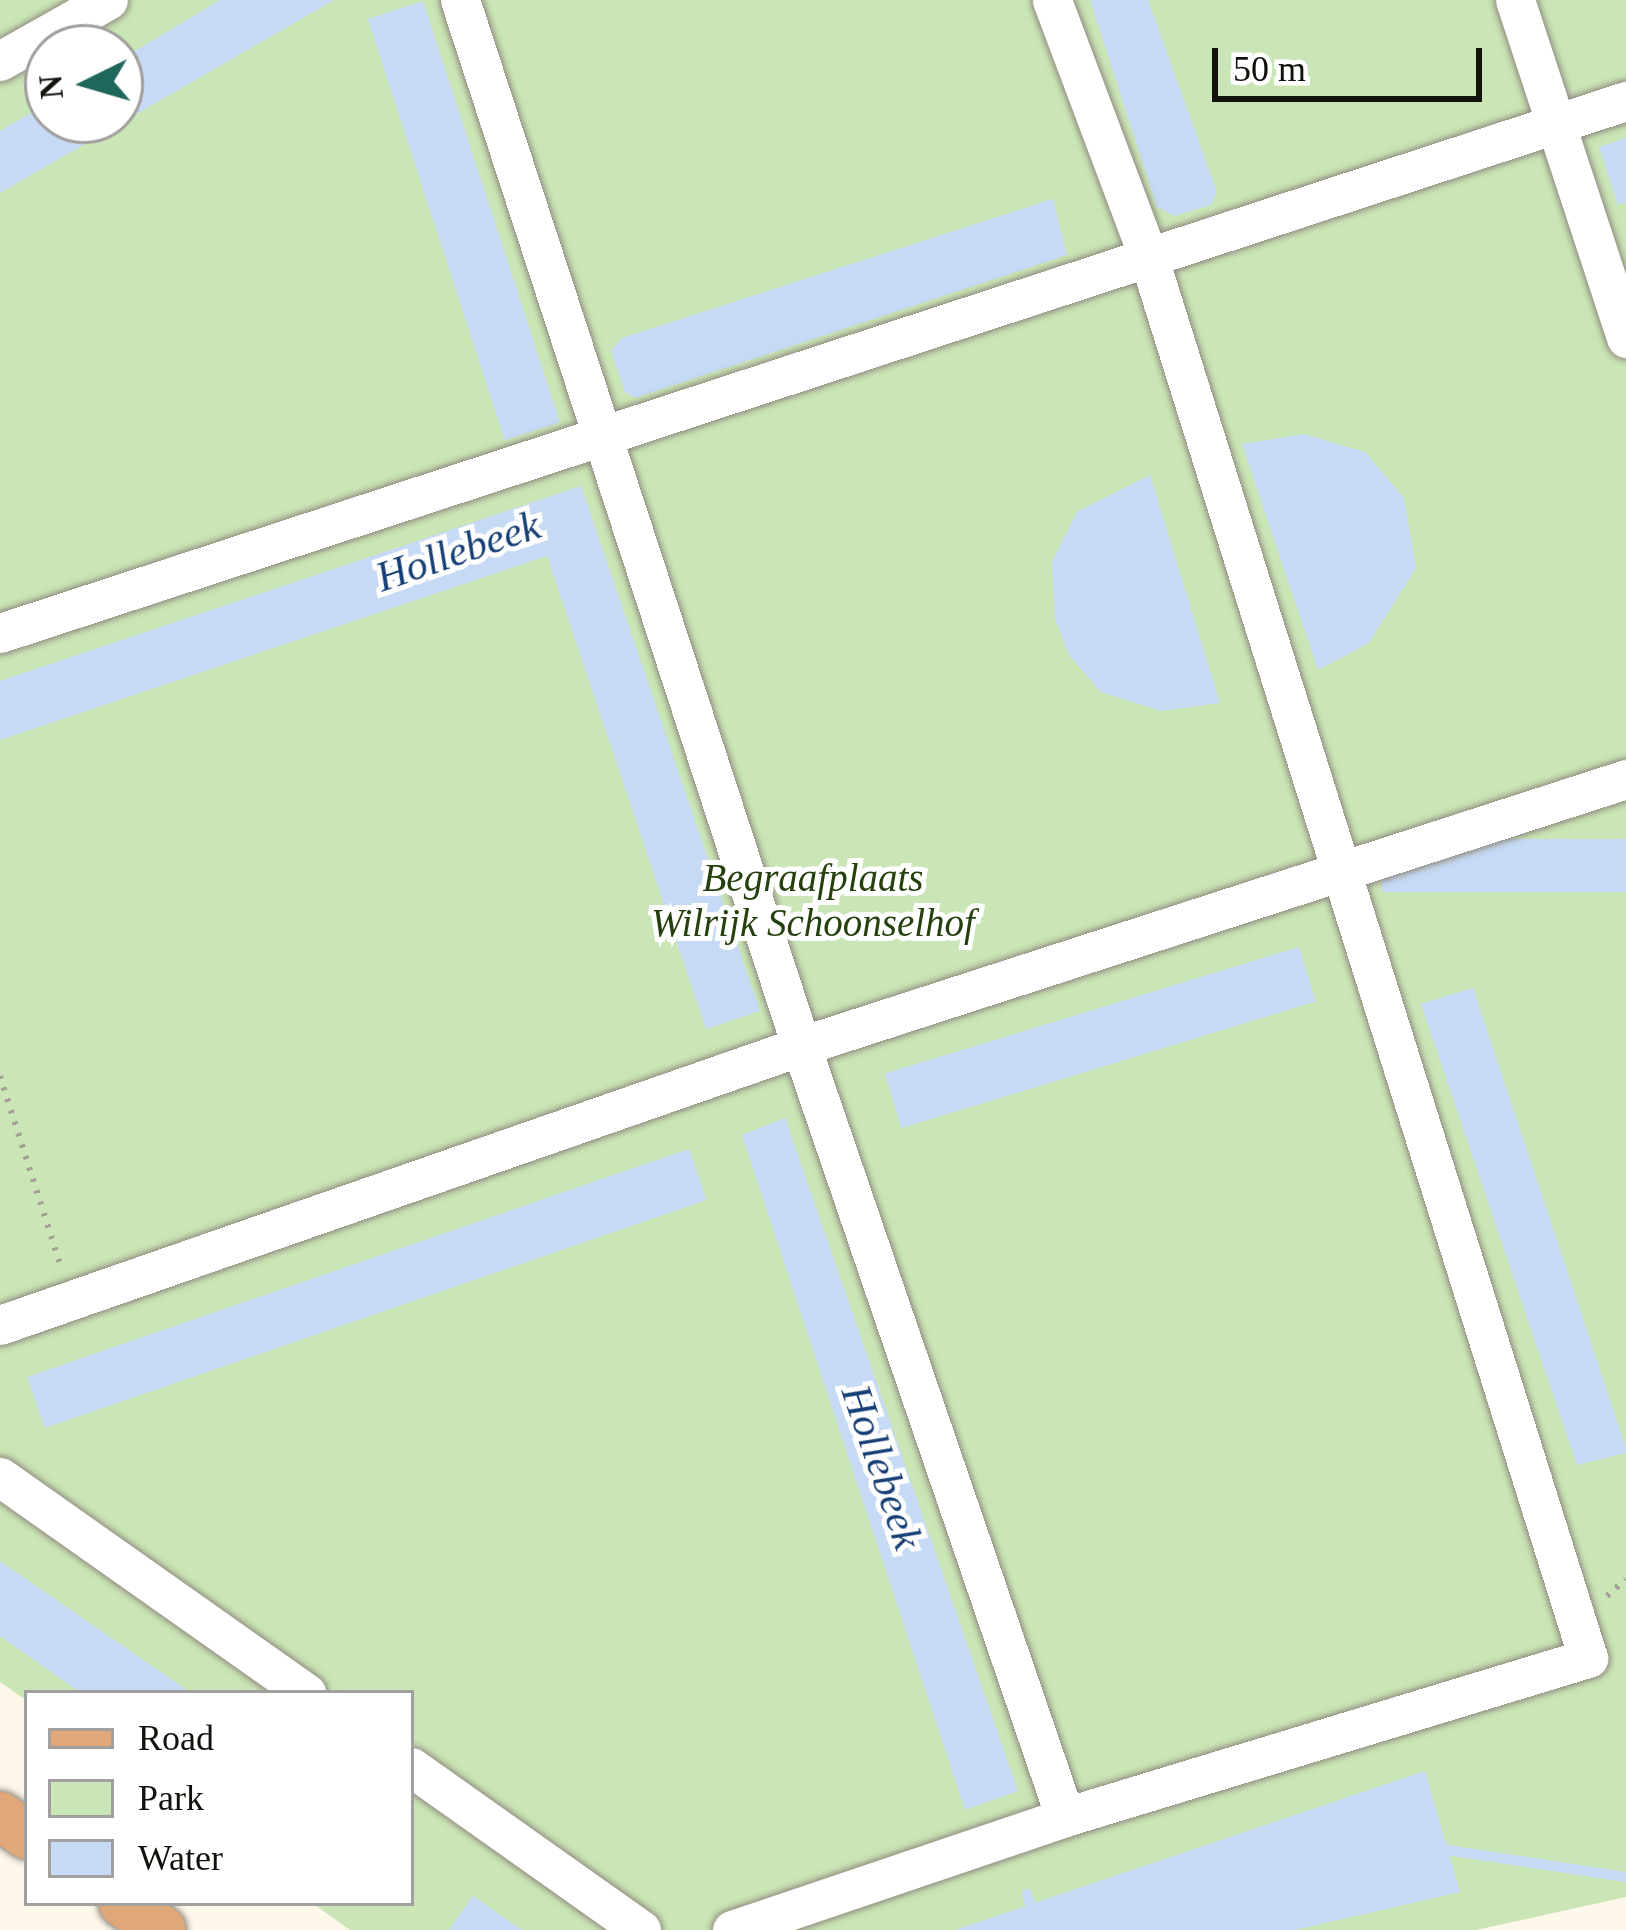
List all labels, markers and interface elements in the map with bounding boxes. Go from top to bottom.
north arrow [24,24,144,144]
scale bar [1218,24,1488,98]
text: 50 m [1233,49,1306,89]
text: N [32,73,70,100]
water label: Hollebeek [369,499,547,603]
park label: Begraafplaats Wilrijk Schoonselhof [651,856,975,947]
water label: Hollebeek [830,1378,934,1556]
legend [24,1690,414,1906]
text: Road [138,1718,214,1758]
text: Park [138,1778,204,1818]
text: Water [138,1838,223,1878]

